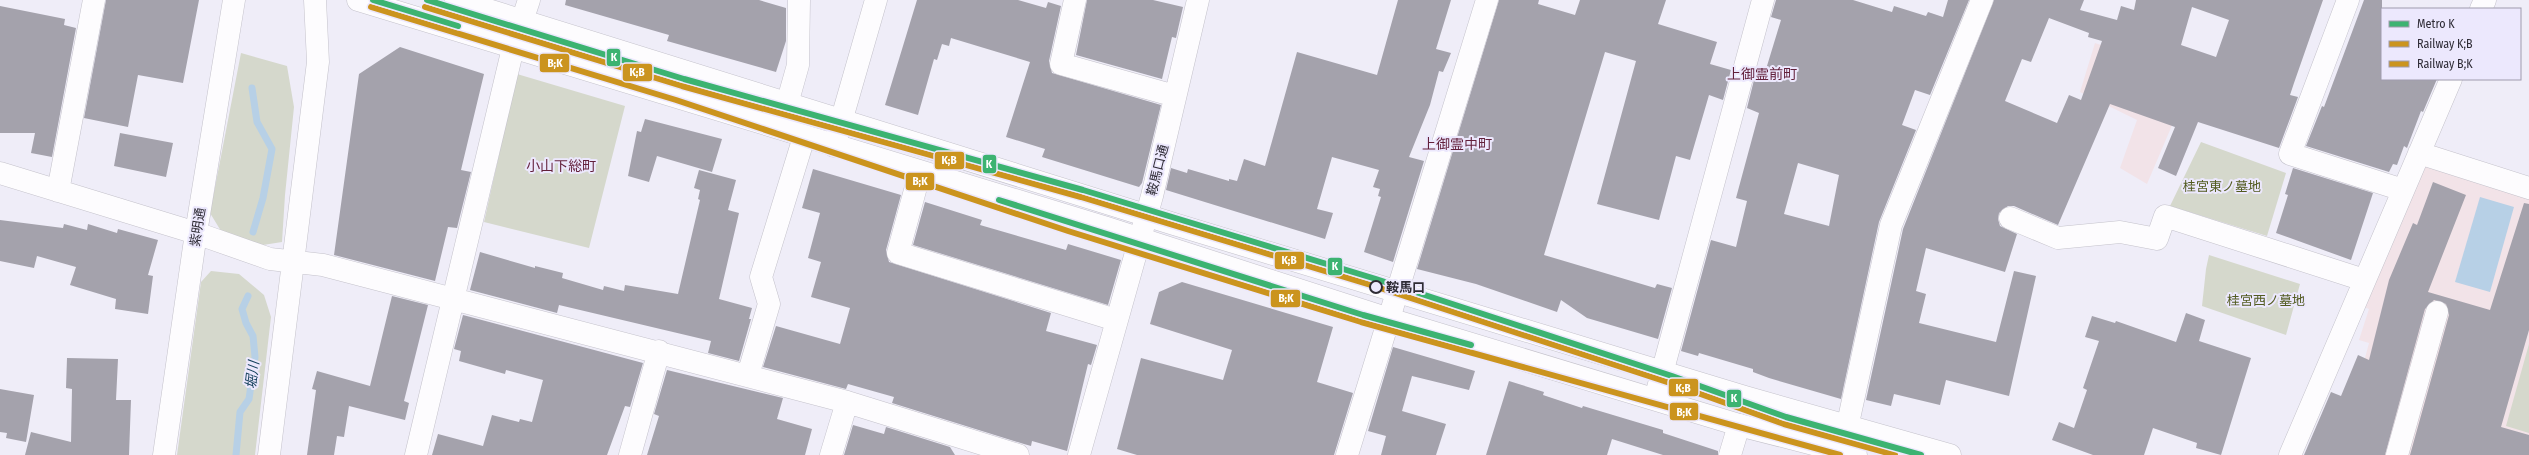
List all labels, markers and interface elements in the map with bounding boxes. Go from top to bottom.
legend [2381,8,2521,80]
text: Metro K [2417,17,2455,31]
text: Railway K;B [2417,37,2473,51]
line badge: K [606,48,621,67]
text: K [611,51,618,64]
line badge: B;K [539,53,570,73]
text: B;K [547,57,563,70]
text: Railway B;K [2417,57,2473,71]
line badge: K;B [622,63,653,82]
text: K;B [629,66,645,79]
district label: 上御霊前町 [1727,66,1797,83]
district label: 上御霊中町 [1422,136,1492,153]
street label: 鞍馬口通 [1144,143,1171,197]
line badge: K;B [934,151,965,170]
text: K;B [941,154,957,167]
line badge: K [982,154,997,174]
district label: 小山下総町 [526,158,596,175]
text: K [986,158,993,171]
line badge: B;K [905,172,935,191]
text: B;K [912,175,928,188]
park label: 桂宮東ノ墓地 [2183,179,2261,194]
street label: 紫明通 [187,207,208,248]
line badge: K;B [1274,251,1305,270]
text: K;B [1281,254,1297,267]
line badge: K [1327,257,1343,276]
text: K [1332,260,1339,273]
marker: 鞍馬口 [1369,280,1383,294]
place label: 鞍馬口 [1386,280,1425,295]
line badge: B;K [1270,289,1301,308]
text: B;K [1278,292,1294,305]
park label: 桂宮西ノ墓地 [2227,293,2305,308]
water label: 堀川 [242,358,263,390]
line badge: K;B [1668,378,1699,397]
text: K;B [1675,382,1691,395]
line badge: K [1726,389,1742,408]
text: K [1731,392,1738,405]
line badge: B;K [1669,402,1699,421]
text: B;K [1676,406,1692,419]

